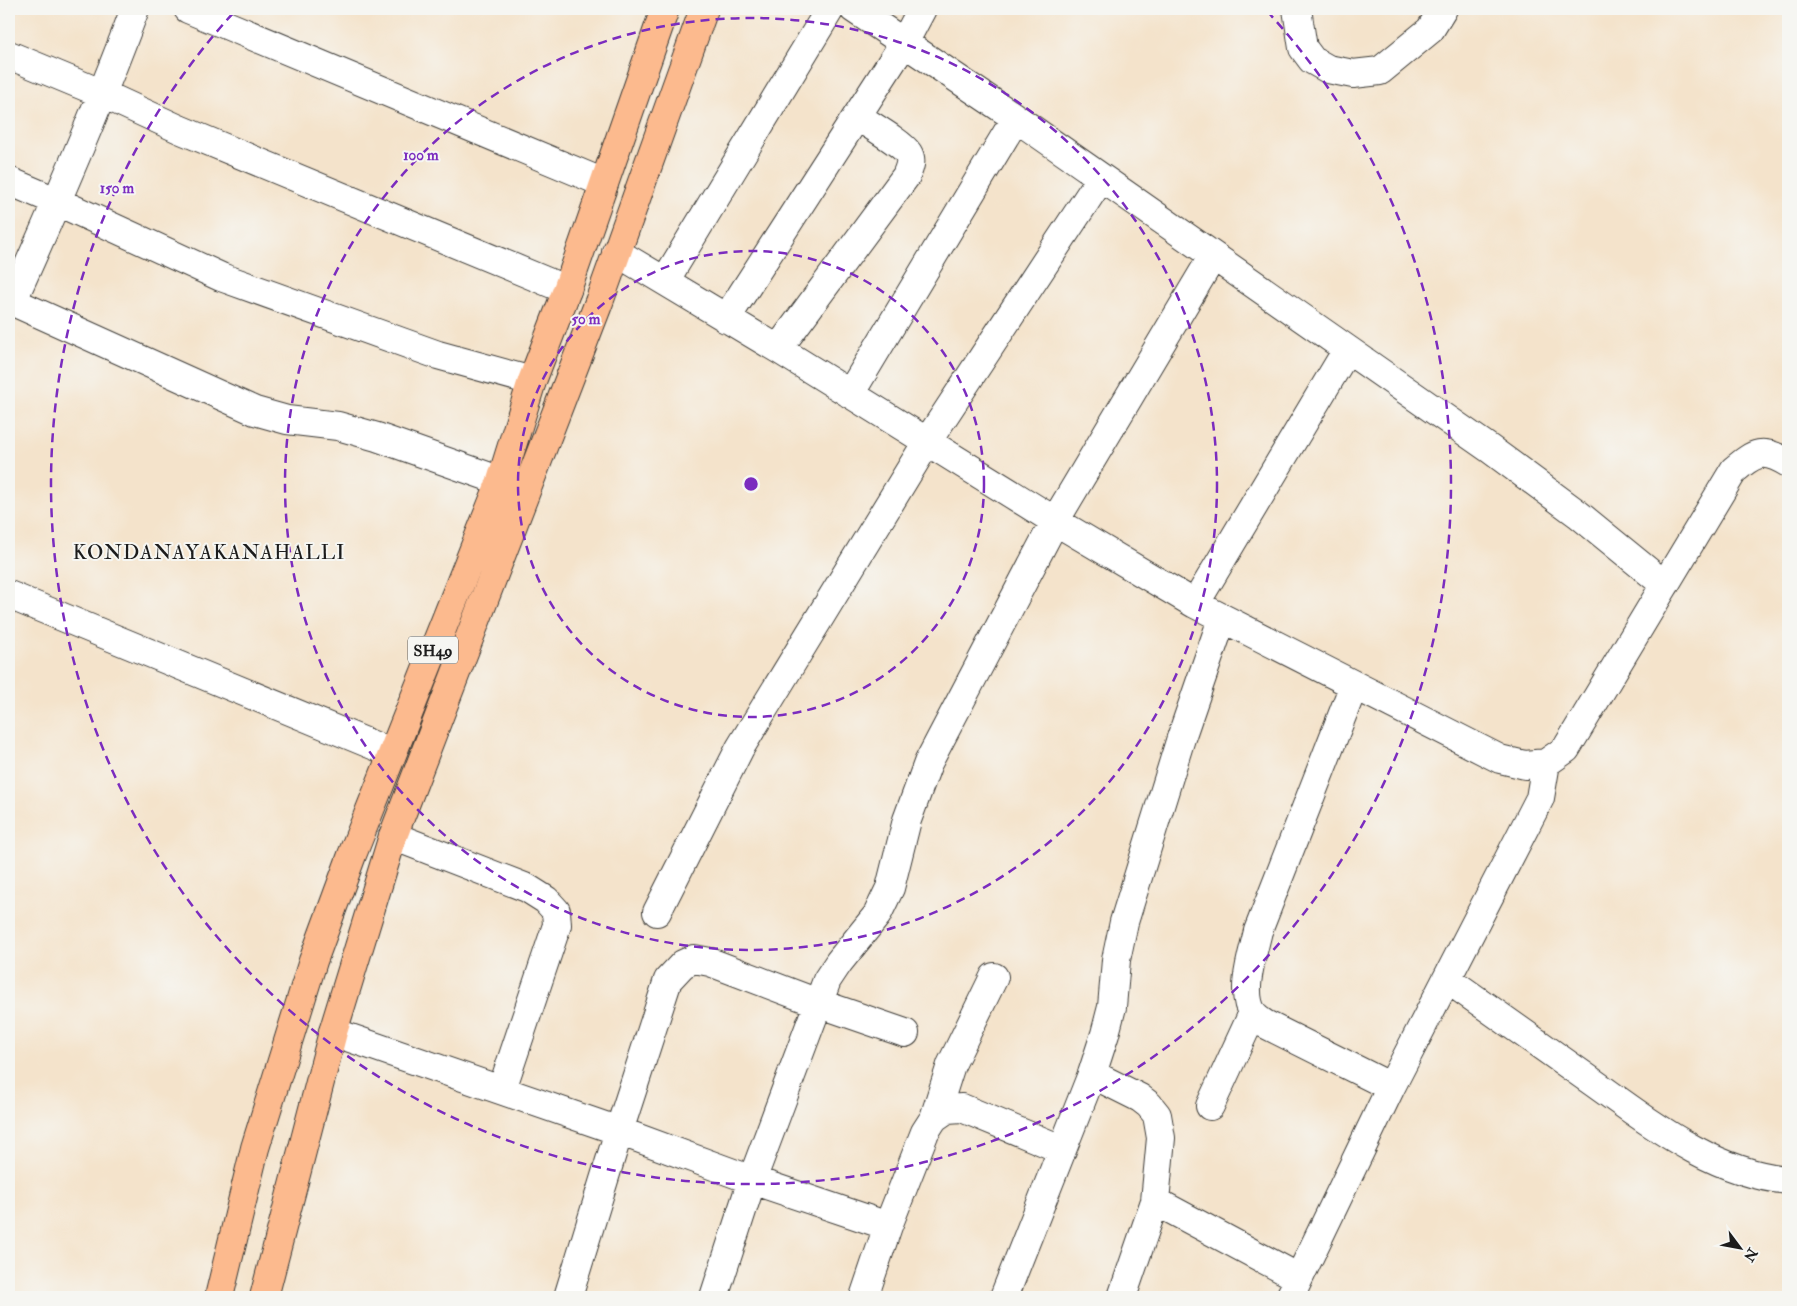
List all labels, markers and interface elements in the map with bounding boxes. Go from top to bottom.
text: 100 m [403,146,439,165]
text: 150 m [100,179,134,198]
text: 50 m [572,310,601,329]
centre of rings [742,475,760,493]
district label: KONDANAYAKANAHALLI [73,540,345,565]
road number: SH49 [408,636,458,664]
north arrow [1714,1224,1764,1274]
text: N [1740,1244,1762,1265]

